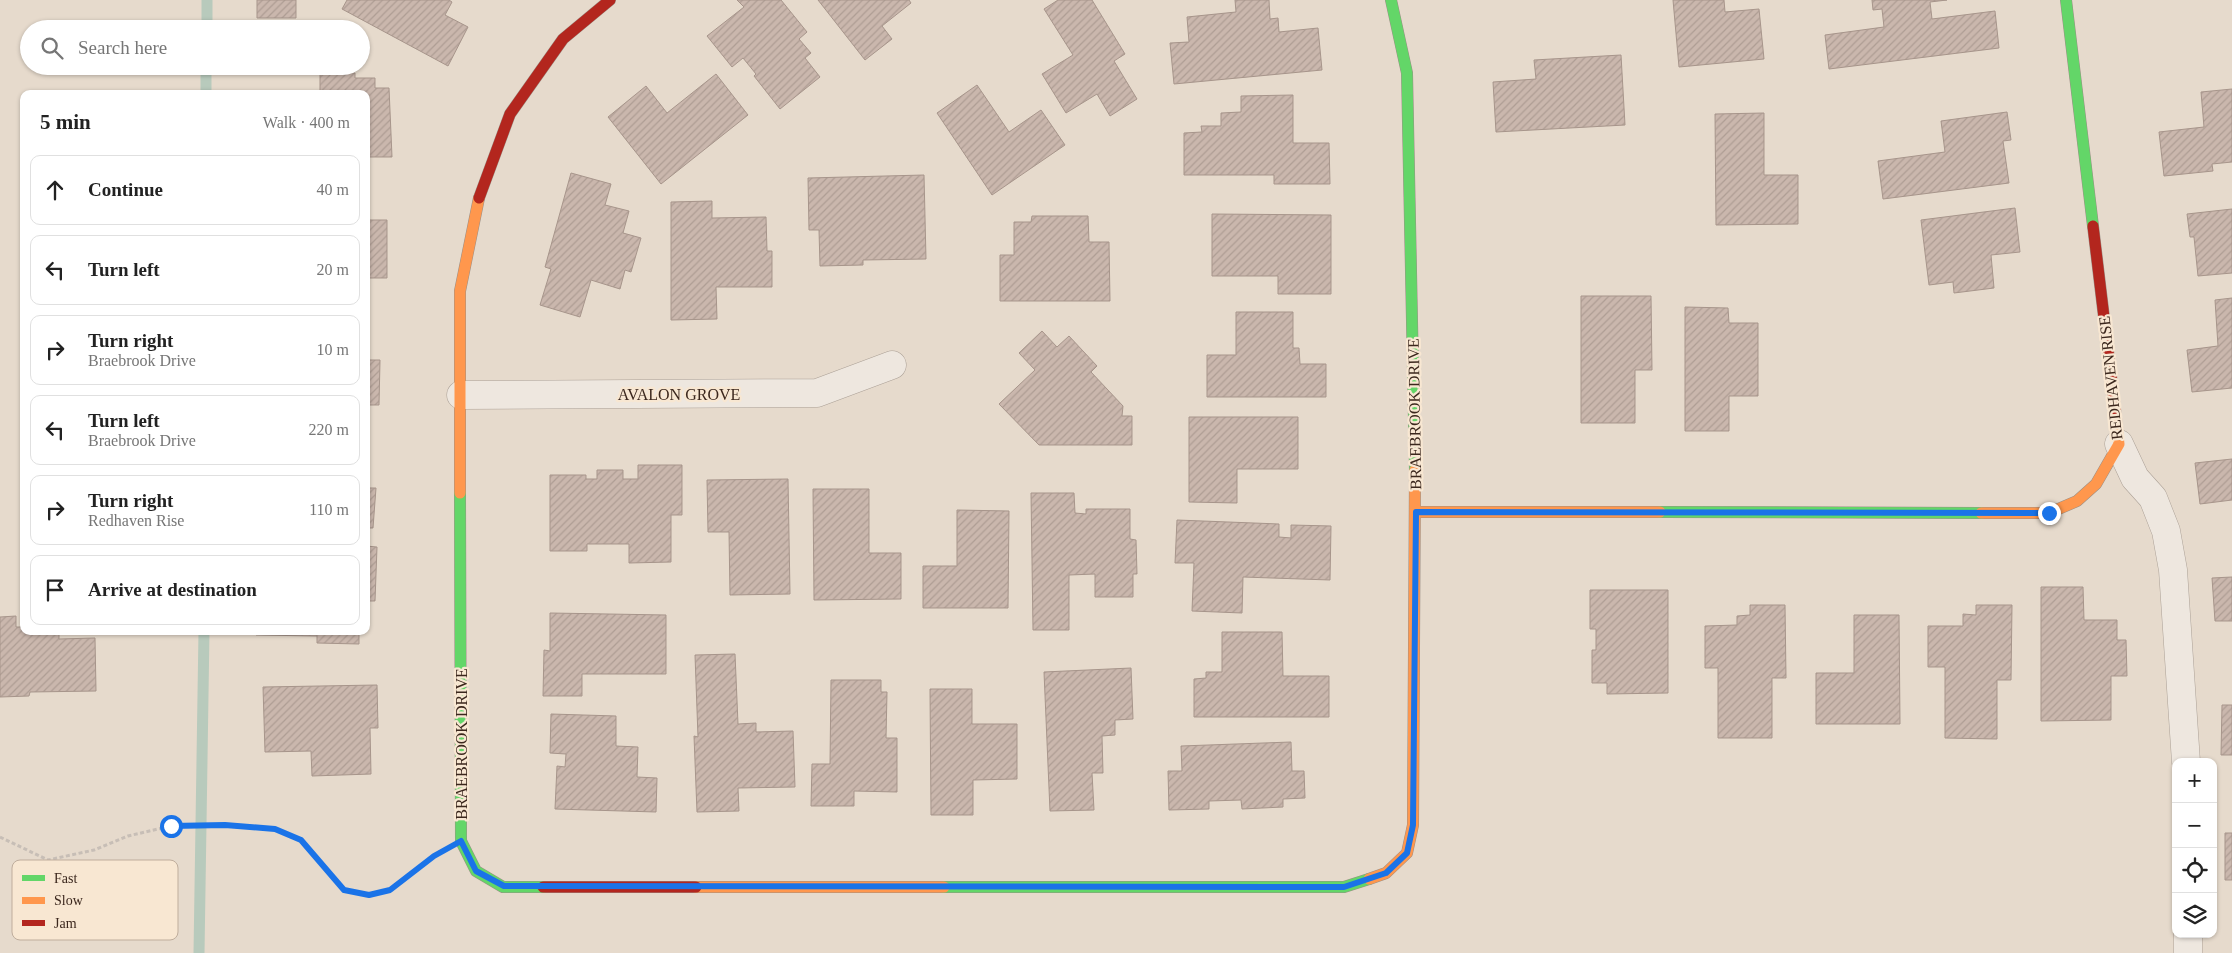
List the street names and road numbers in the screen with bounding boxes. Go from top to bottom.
street label: REDHAVEN RISE [2096,315,2125,441]
street label: BRAEBROOK DRIVE [1405,338,1424,490]
street label: AVALON GROVE [618,386,740,403]
street label: BRAEBROOK DRIVE [453,668,470,820]

